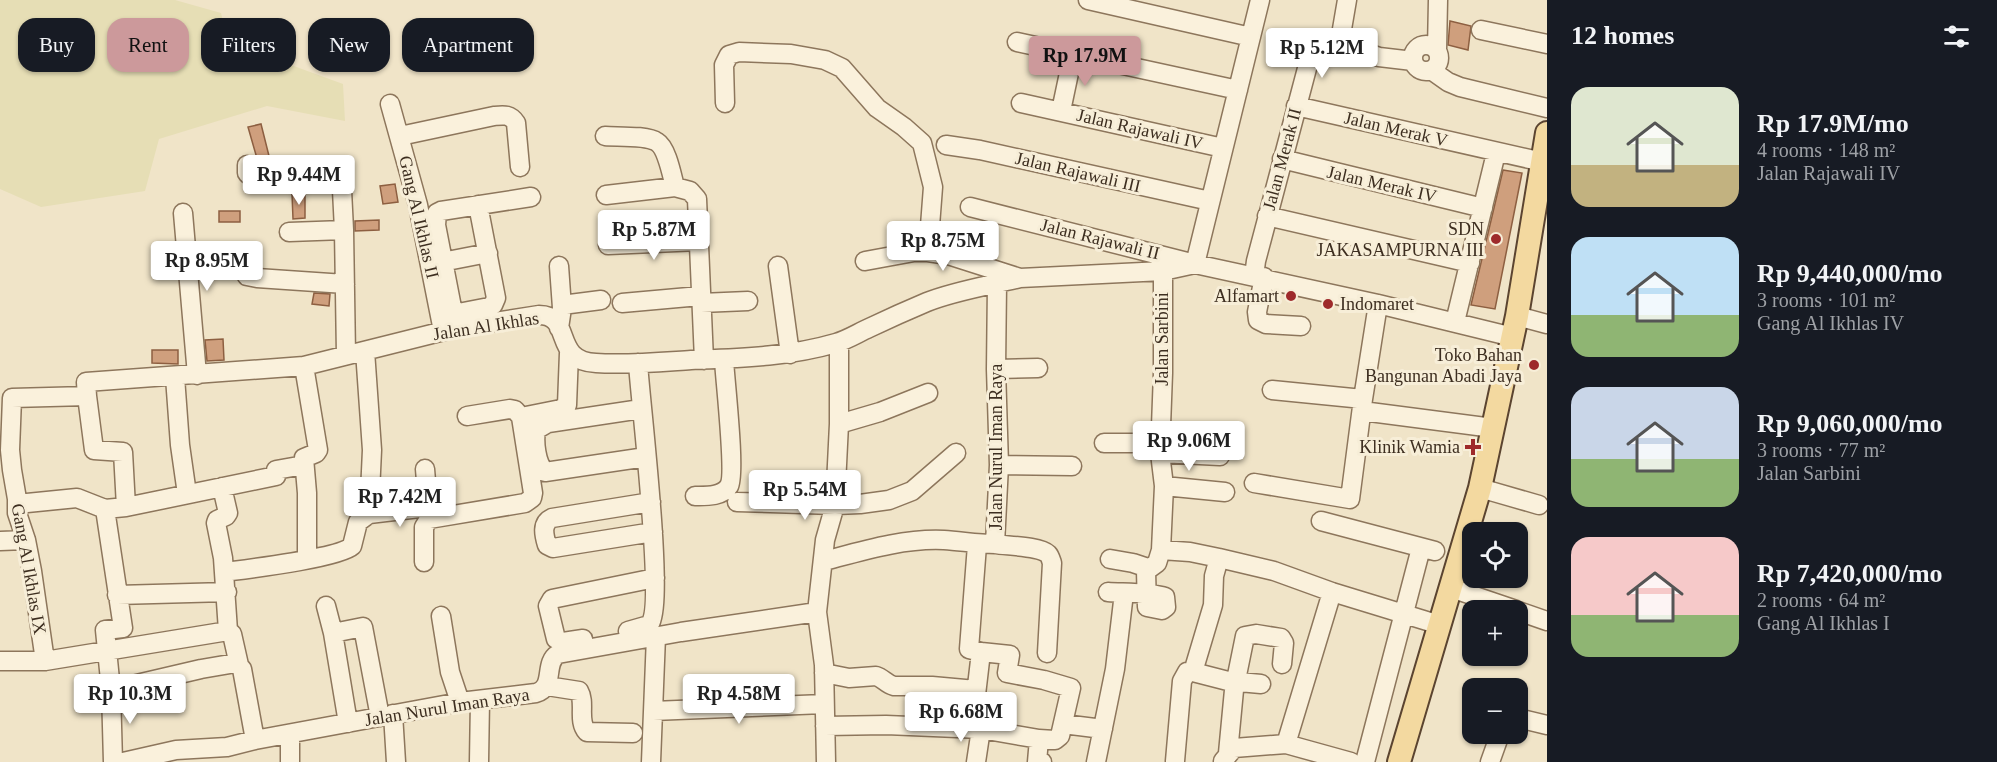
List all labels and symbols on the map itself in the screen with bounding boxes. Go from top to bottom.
pin: Rp 5.12M [1260,28,1384,79]
pin: Rp 17.9M [1023,36,1147,87]
street label: Jalan Rajawali IV [1075,105,1205,153]
street label: Jalan Merak II [1259,106,1305,212]
street label: Jalan Merak V [1342,107,1450,151]
street label: Jalan Rajawali III [1013,148,1143,196]
street label: Gang Al Ikhlas II [395,154,443,280]
pin: Rp 9.44M [237,155,361,206]
street label: Jalan Merak IV [1325,162,1439,206]
pin: Rp 5.87M [592,210,716,261]
street label: Jalan Rajawali II [1038,215,1162,263]
place label: SDN JAKASAMPURNA III [1316,219,1484,260]
pin: Rp 8.75M [881,221,1005,272]
marker: SDN JAKASAMPURNA III [1489,232,1503,246]
pin: Rp 8.95M [145,241,269,292]
place label: Alfamart [1214,286,1279,306]
marker: Alfamart [1284,289,1298,303]
street label: Jalan Sarbini [1152,292,1172,386]
place label: Indomaret [1340,294,1414,314]
marker: Indomaret [1321,297,1335,311]
street label: Jalan Al Ikhlas [432,308,540,344]
place label: Toko Bahan Bangunan Abadi Jaya [1365,345,1522,386]
marker: Toko Bahan Bangunan Abadi Jaya [1527,358,1541,372]
street label: Jalan Nurul Iman Raya [986,364,1006,530]
pin: Rp 9.06M [1127,421,1251,472]
place label: Klinik Wamia [1359,437,1460,457]
marker: Klinik Wamia [1464,438,1482,456]
pin: Rp 5.54M [743,470,867,521]
pin: Rp 7.42M [338,477,462,528]
street label: Gang Al Ikhlas IX [8,502,50,636]
pin: Rp 10.3M [68,674,192,725]
pin: Rp 4.58M [677,674,801,725]
street label: Jalan Nurul Iman Raya [363,684,531,730]
pin: Rp 6.68M [899,692,1023,743]

